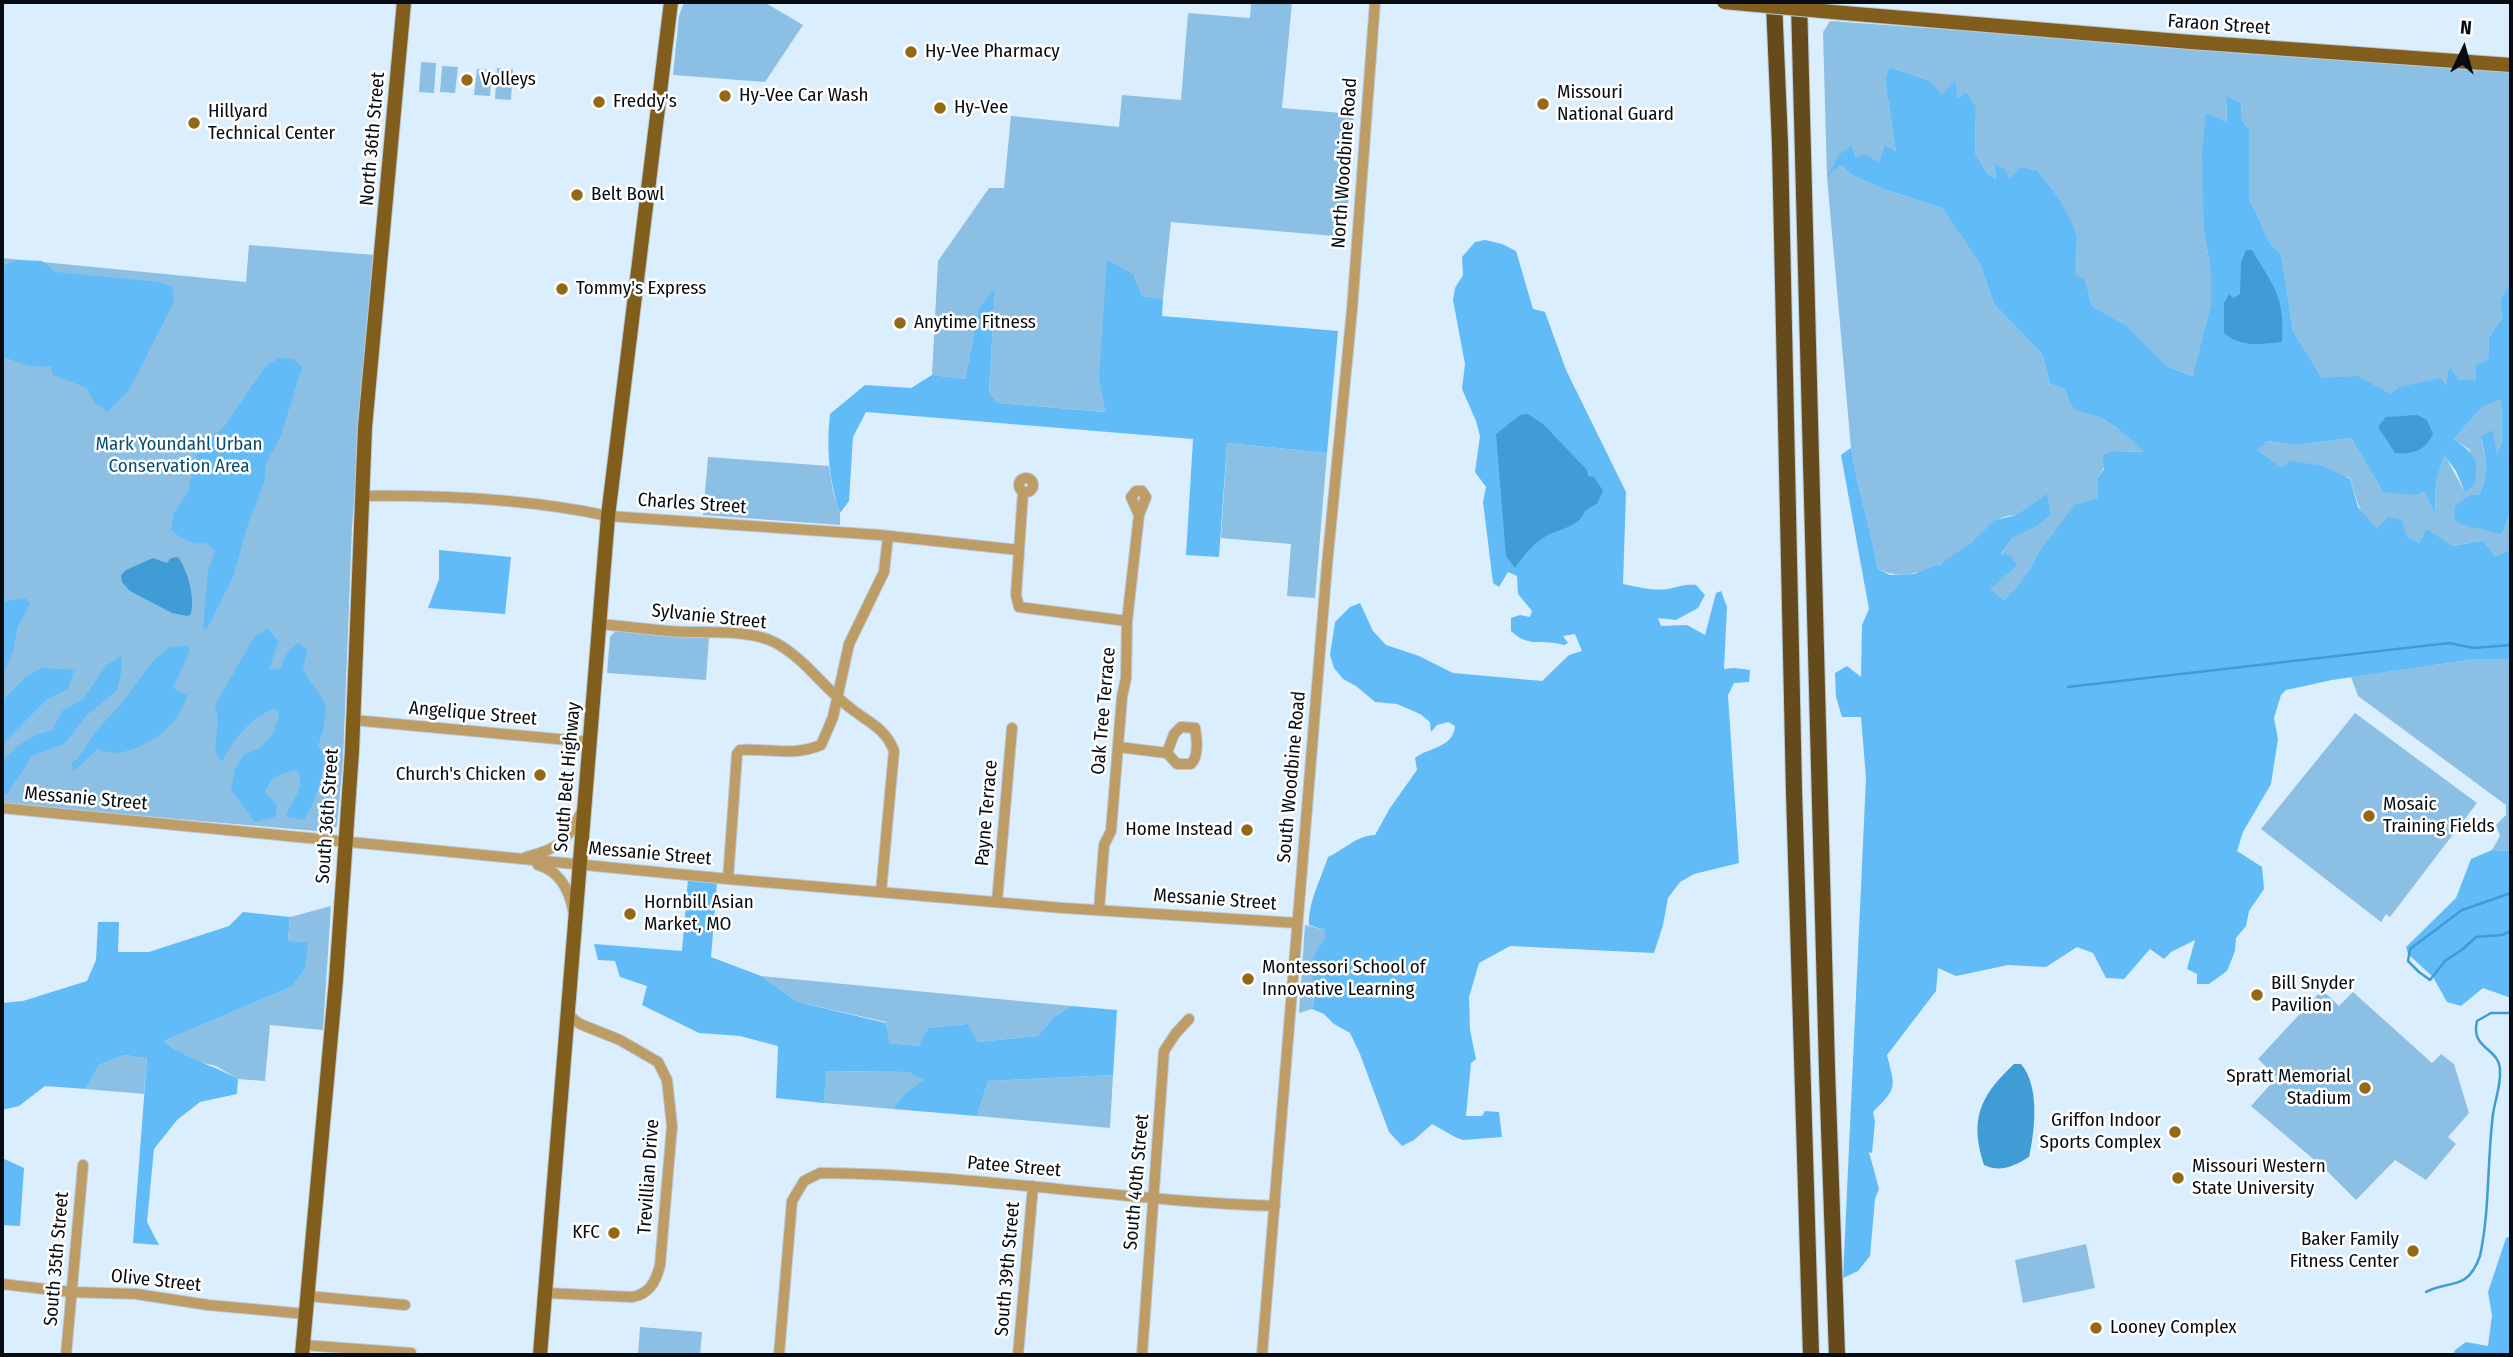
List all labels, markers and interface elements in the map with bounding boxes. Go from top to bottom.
street label: Faraon Street [2167,10,2271,40]
north arrow [2429,14,2499,84]
text: N [2459,16,2473,40]
place label: Hy-Vee Pharmacy [925,41,1060,63]
marker: Hy-Vee Pharmacy [903,44,919,60]
place label: Volleys [481,69,536,91]
street label: North 36th Street [356,71,390,207]
marker: Volleys [459,72,475,88]
street label: North Woodbine Road [1328,77,1362,249]
place label: Missouri National Guard [1557,82,1674,126]
place label: Hy-Vee Car Wash [739,85,869,107]
marker: Hy-Vee Car Wash [717,88,733,104]
place label: Freddy's [613,91,677,113]
marker: Freddy's [591,94,607,110]
marker: Missouri National Guard [1535,96,1551,112]
place label: Hy-Vee [954,97,1008,119]
marker: Hy-Vee [932,100,948,116]
place label: Hillyard Technical Center [208,101,335,145]
marker: Hillyard Technical Center [186,115,202,131]
place label: Belt Bowl [591,184,664,206]
marker: Belt Bowl [569,187,585,203]
place label: Tommy's Express [576,278,706,300]
marker: Tommy's Express [554,281,570,297]
place label: Anytime Fitness [914,312,1036,334]
marker: Anytime Fitness [892,315,908,331]
park label: Mark Youndahl Urban Conservation Area [95,434,263,478]
street label: Charles Street [637,489,747,519]
street label: Sylvanie Street [650,600,768,634]
street label: Oak Tree Terrace [1087,646,1121,776]
street label: South Woodbine Road [1273,690,1311,864]
street label: Angelique Street [408,697,538,731]
street label: South Belt Highway [550,701,586,853]
street label: South 36th Street [312,748,344,884]
street label: Payne Terrace [971,759,1003,867]
place label: Church's Chicken [396,764,526,786]
marker: Church's Chicken [532,767,548,783]
street label: Messanie Street [24,782,148,816]
place label: Mosaic Training Fields [2383,794,2495,838]
marker: Mosaic Training Fields [2361,808,2377,824]
place label: Home Instead [1125,819,1233,841]
marker: Home Instead [1239,822,1255,838]
street label: Messanie Street [588,837,712,871]
street label: Messanie Street [1153,884,1277,916]
place label: Hornbill Asian Market, MO [644,892,754,936]
marker: Hornbill Asian Market, MO [622,906,638,922]
place label: Montessori School of Innovative Learning [1262,957,1426,1001]
marker: Montessori School of Innovative Learning [1240,971,1256,987]
place label: Bill Snyder Pavilion [2271,973,2355,1017]
marker: Bill Snyder Pavilion [2249,987,2265,1003]
place label: Spratt Memorial Stadium [2226,1066,2351,1110]
marker: Spratt Memorial Stadium [2357,1080,2373,1096]
place label: Griffon Indoor Sports Complex [2040,1110,2161,1154]
street label: South 40th Street [1120,1113,1154,1251]
street label: Trevillian Drive [634,1118,664,1236]
marker: Griffon Indoor Sports Complex [2167,1124,2183,1140]
street label: Patee Street [966,1152,1062,1182]
place label: Missouri Western State University [2192,1156,2326,1200]
marker: Missouri Western State University [2170,1170,2186,1186]
street label: South 35th Street [40,1191,74,1327]
street label: South 39th Street [991,1201,1025,1337]
place label: KFC [572,1222,600,1244]
marker: KFC [606,1225,622,1241]
place label: Baker Family Fitness Center [2290,1229,2399,1273]
marker: Baker Family Fitness Center [2405,1243,2421,1259]
street label: Olive Street [110,1265,202,1297]
place label: Looney Complex [2110,1317,2237,1339]
marker: Looney Complex [2088,1320,2104,1336]

